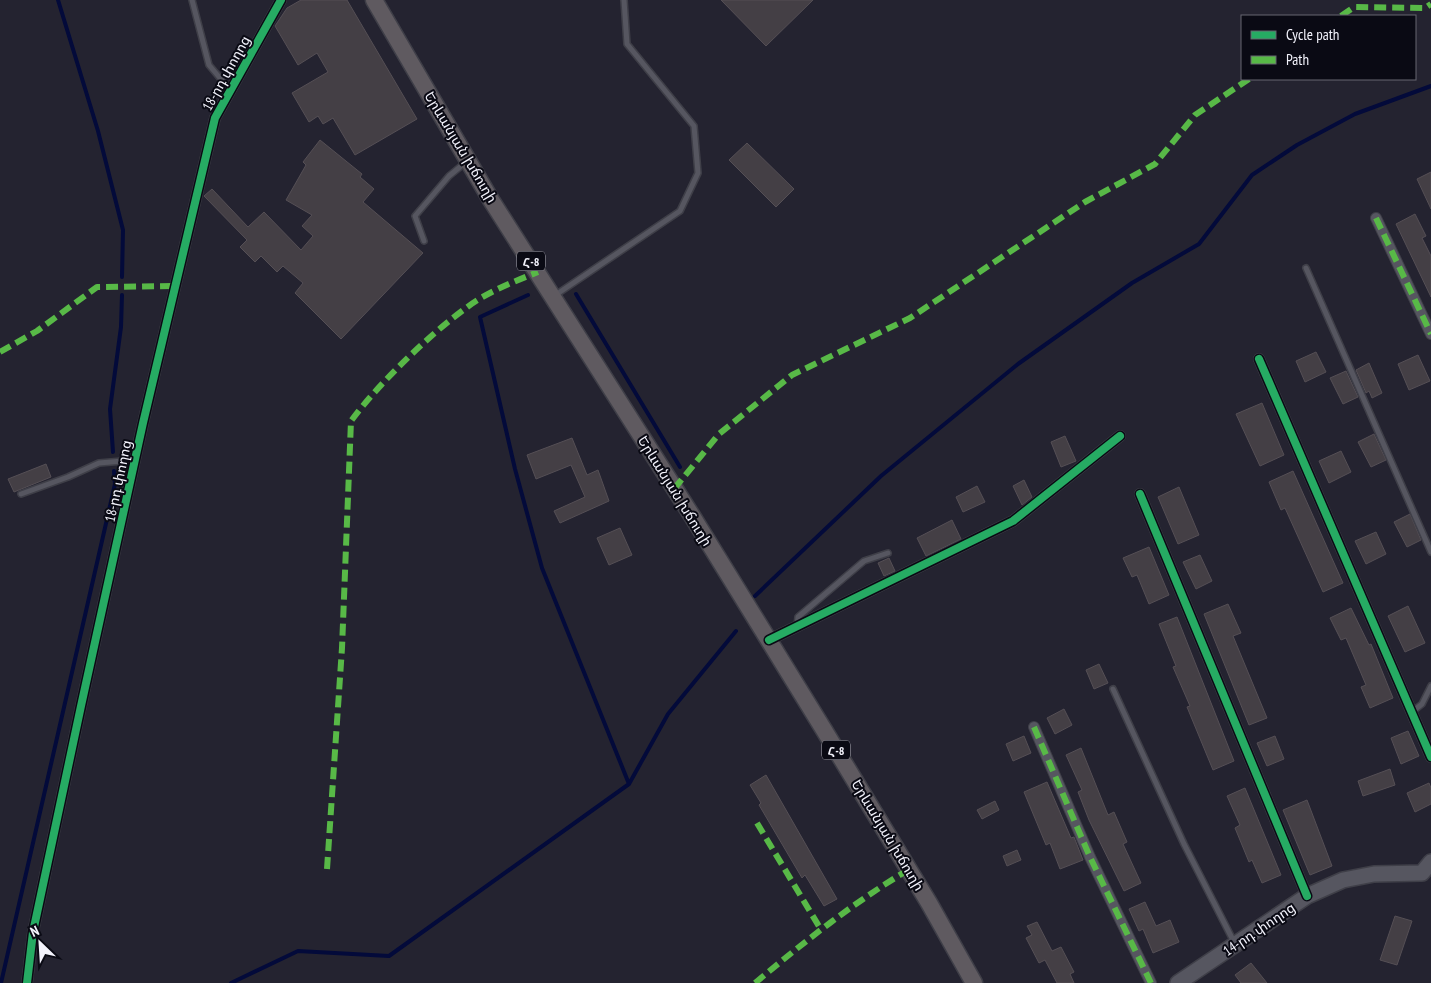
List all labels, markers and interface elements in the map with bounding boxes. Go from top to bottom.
legend [1241,15,1416,80]
text: Cycle path [1286,25,1339,44]
street label: 18-րդ փողոց [198,32,254,114]
text: Path [1286,50,1309,69]
street label: Երևանյան խճուղի [421,88,501,206]
road number: Հ-8 [517,252,545,270]
street label: Երևանյան խճուղի [634,432,716,550]
street label: 18-րդ փողոց [101,438,135,524]
road number: Հ-8 [822,740,850,760]
street label: Երևանյան խճուղի [848,776,928,894]
street label: 14-րդ փողոց [1219,898,1299,960]
north arrow [15,918,65,968]
text: N [27,921,42,941]

